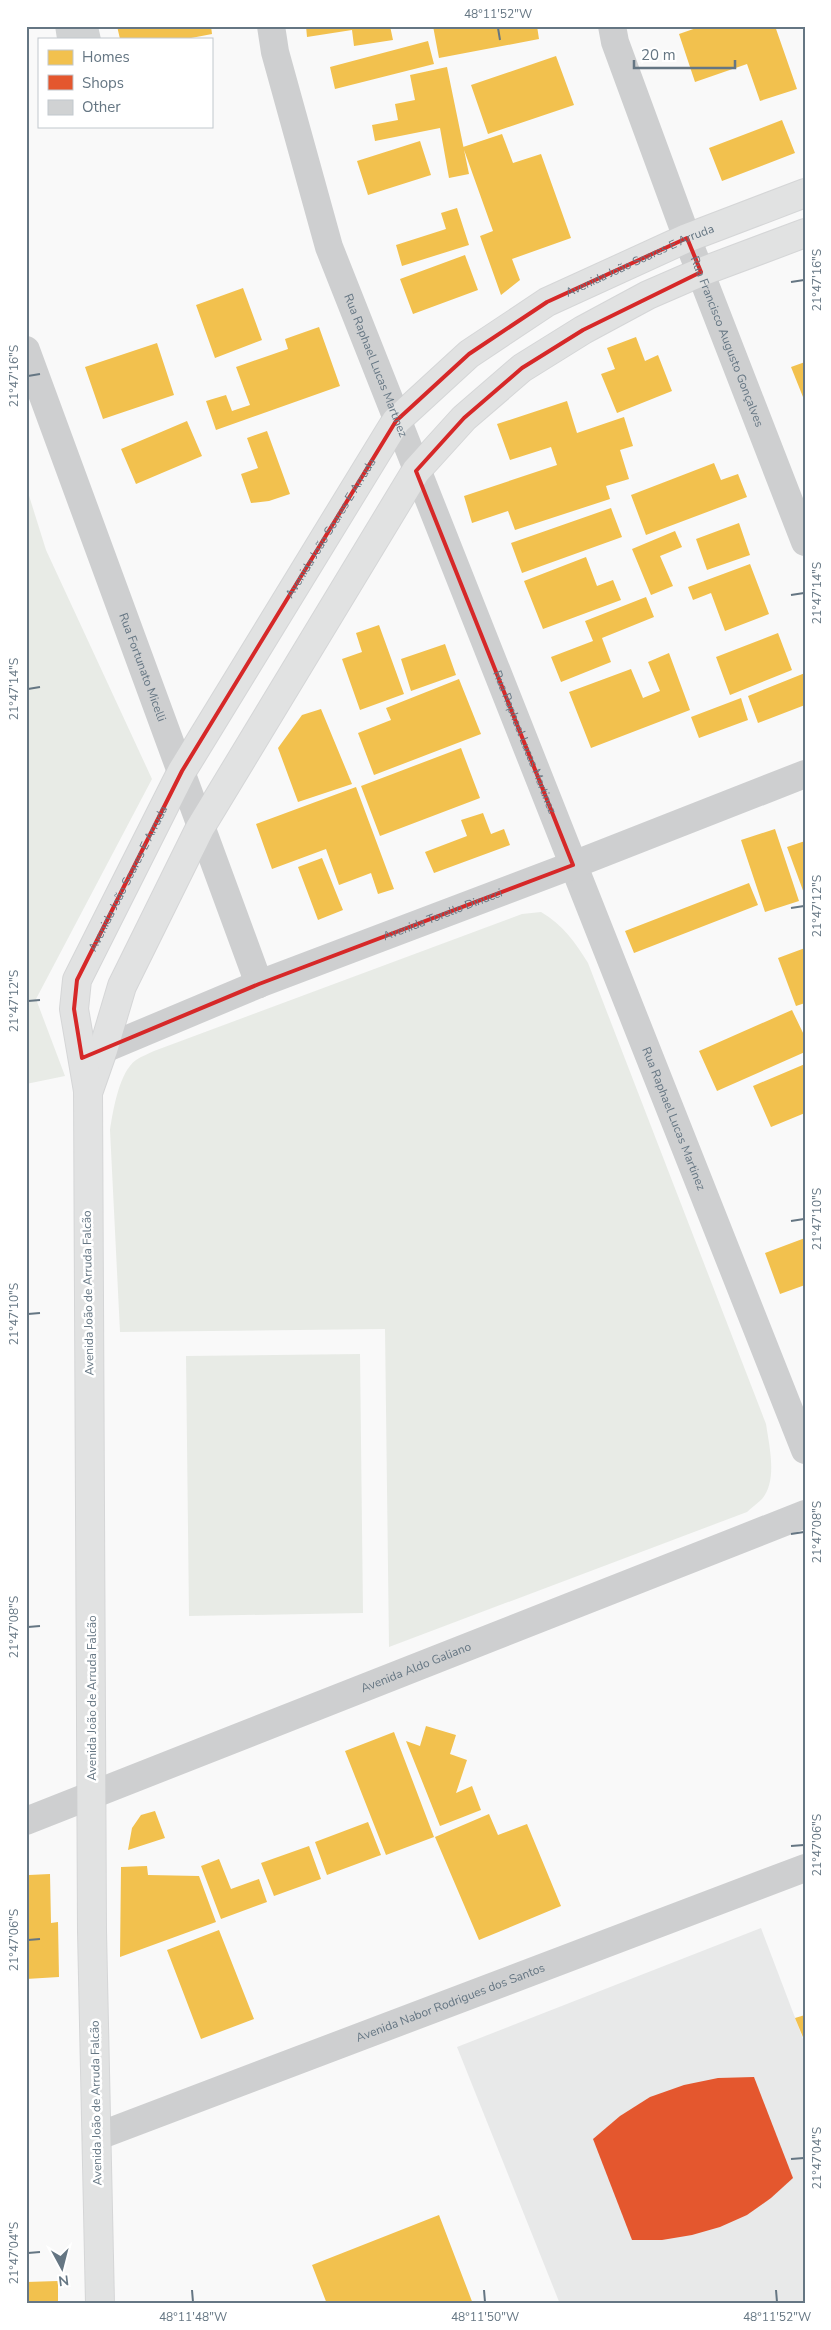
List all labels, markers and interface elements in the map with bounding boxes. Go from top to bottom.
text: 48°11'52"W [464,6,532,22]
legend [38,38,212,128]
scale bar [634,38,735,70]
text: 20 m [641,45,676,65]
text: Homes [82,47,130,67]
text: Shops [82,73,124,93]
text: Other [82,97,121,117]
street label: Avenida João Soares E Arruda [563,220,716,301]
text: 21°47'16"S [809,249,825,311]
street label: Rua Francisco Augusto Gonçalves [687,254,768,429]
street label: Rua Raphael Lucas Martinez [340,291,412,440]
text: 21°47'16"S [6,345,22,407]
street label: Avenida João Soares E Arruda [282,455,379,601]
text: 21°47'14"S [809,562,825,624]
street label: Rua Fortunato Micelli [115,611,170,724]
text: 21°47'14"S [6,658,22,720]
street label: Rua Raphael Lucas Martinez [489,668,561,816]
street label: Avenida João Soares E Arruda [85,803,171,954]
text: 21°47'12"S [809,875,825,937]
street label: Avenida Torello Dinucci [381,885,505,944]
text: 21°47'12"S [6,970,22,1032]
street label: Rua Raphael Lucas Martinez [638,1045,710,1193]
text: 21°47'10"S [809,1188,825,1250]
street label: Avenida João de Arruda Falcão [79,1210,97,1376]
text: 21°47'10"S [6,1283,22,1345]
text: 21°47'08"S [809,1501,825,1563]
text: 21°47'08"S [6,1596,22,1658]
street label: Avenida João de Arruda Falcão [84,1615,100,1781]
street label: Avenida Aldo Galiano [358,1638,474,1696]
text: 21°47'06"S [809,1814,825,1876]
text: 21°47'06"S [6,1909,22,1971]
street label: Avenida Nabor Rodrigues dos Santos [354,1959,547,2046]
street label: Avenida João de Arruda Falcão [87,2020,105,2186]
text: 21°47'04"S [809,2127,825,2189]
text: 21°47'04"S [6,2222,22,2284]
north arrow [38,2242,88,2292]
text: N [57,2270,70,2290]
text: 48°11'48"W [159,2309,227,2325]
text: 48°11'50"W [451,2309,519,2325]
text: 48°11'52"W [743,2309,811,2325]

